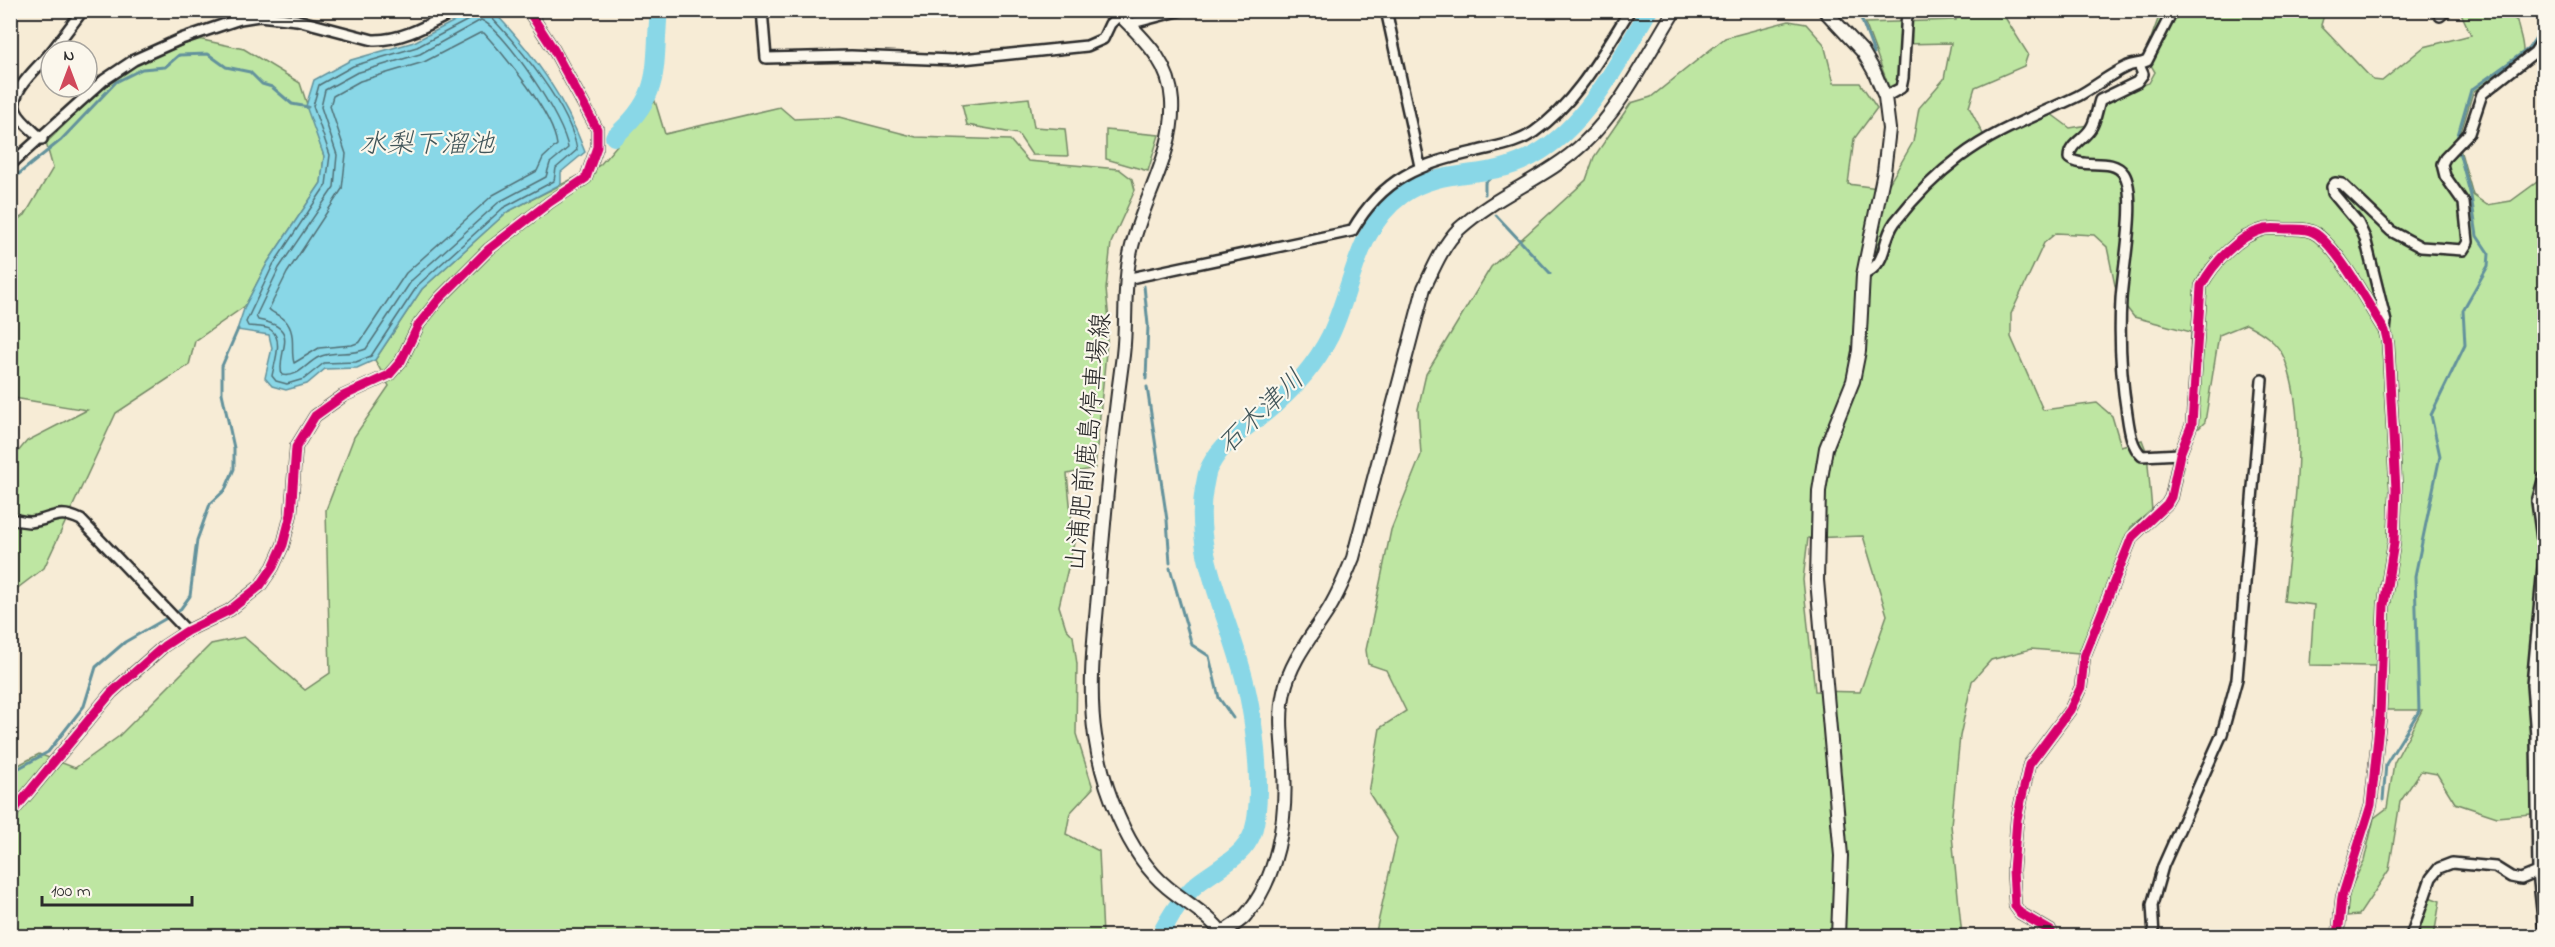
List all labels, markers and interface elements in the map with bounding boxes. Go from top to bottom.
north arrow [39,39,99,99]
text: N [64,44,75,68]
water label: 水梨下溜池 [360,126,495,165]
street label: 山浦肥前鹿島停車場線 [1058,311,1122,573]
water label: 石木津川 [1210,361,1314,465]
scale bar [42,869,192,907]
text: 100 m [51,879,91,905]

